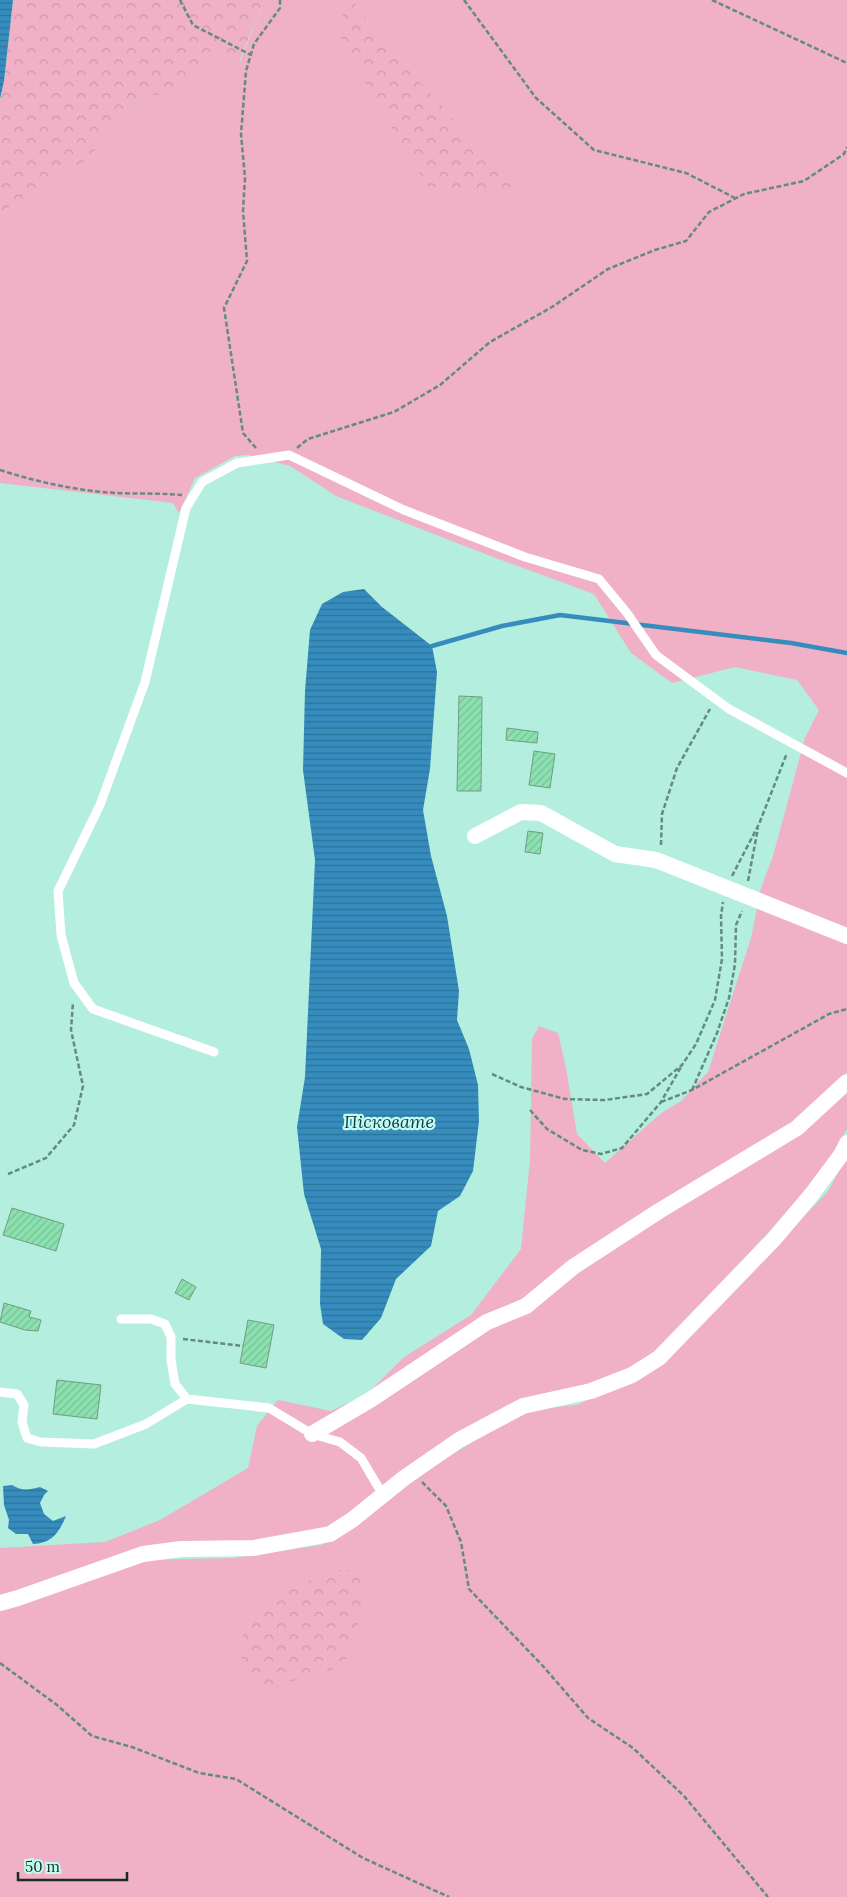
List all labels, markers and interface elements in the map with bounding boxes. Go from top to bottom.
water label: Пісковате [344,1110,434,1133]
scale bar [18,1850,126,1882]
text: 50 m [25,1857,60,1876]

